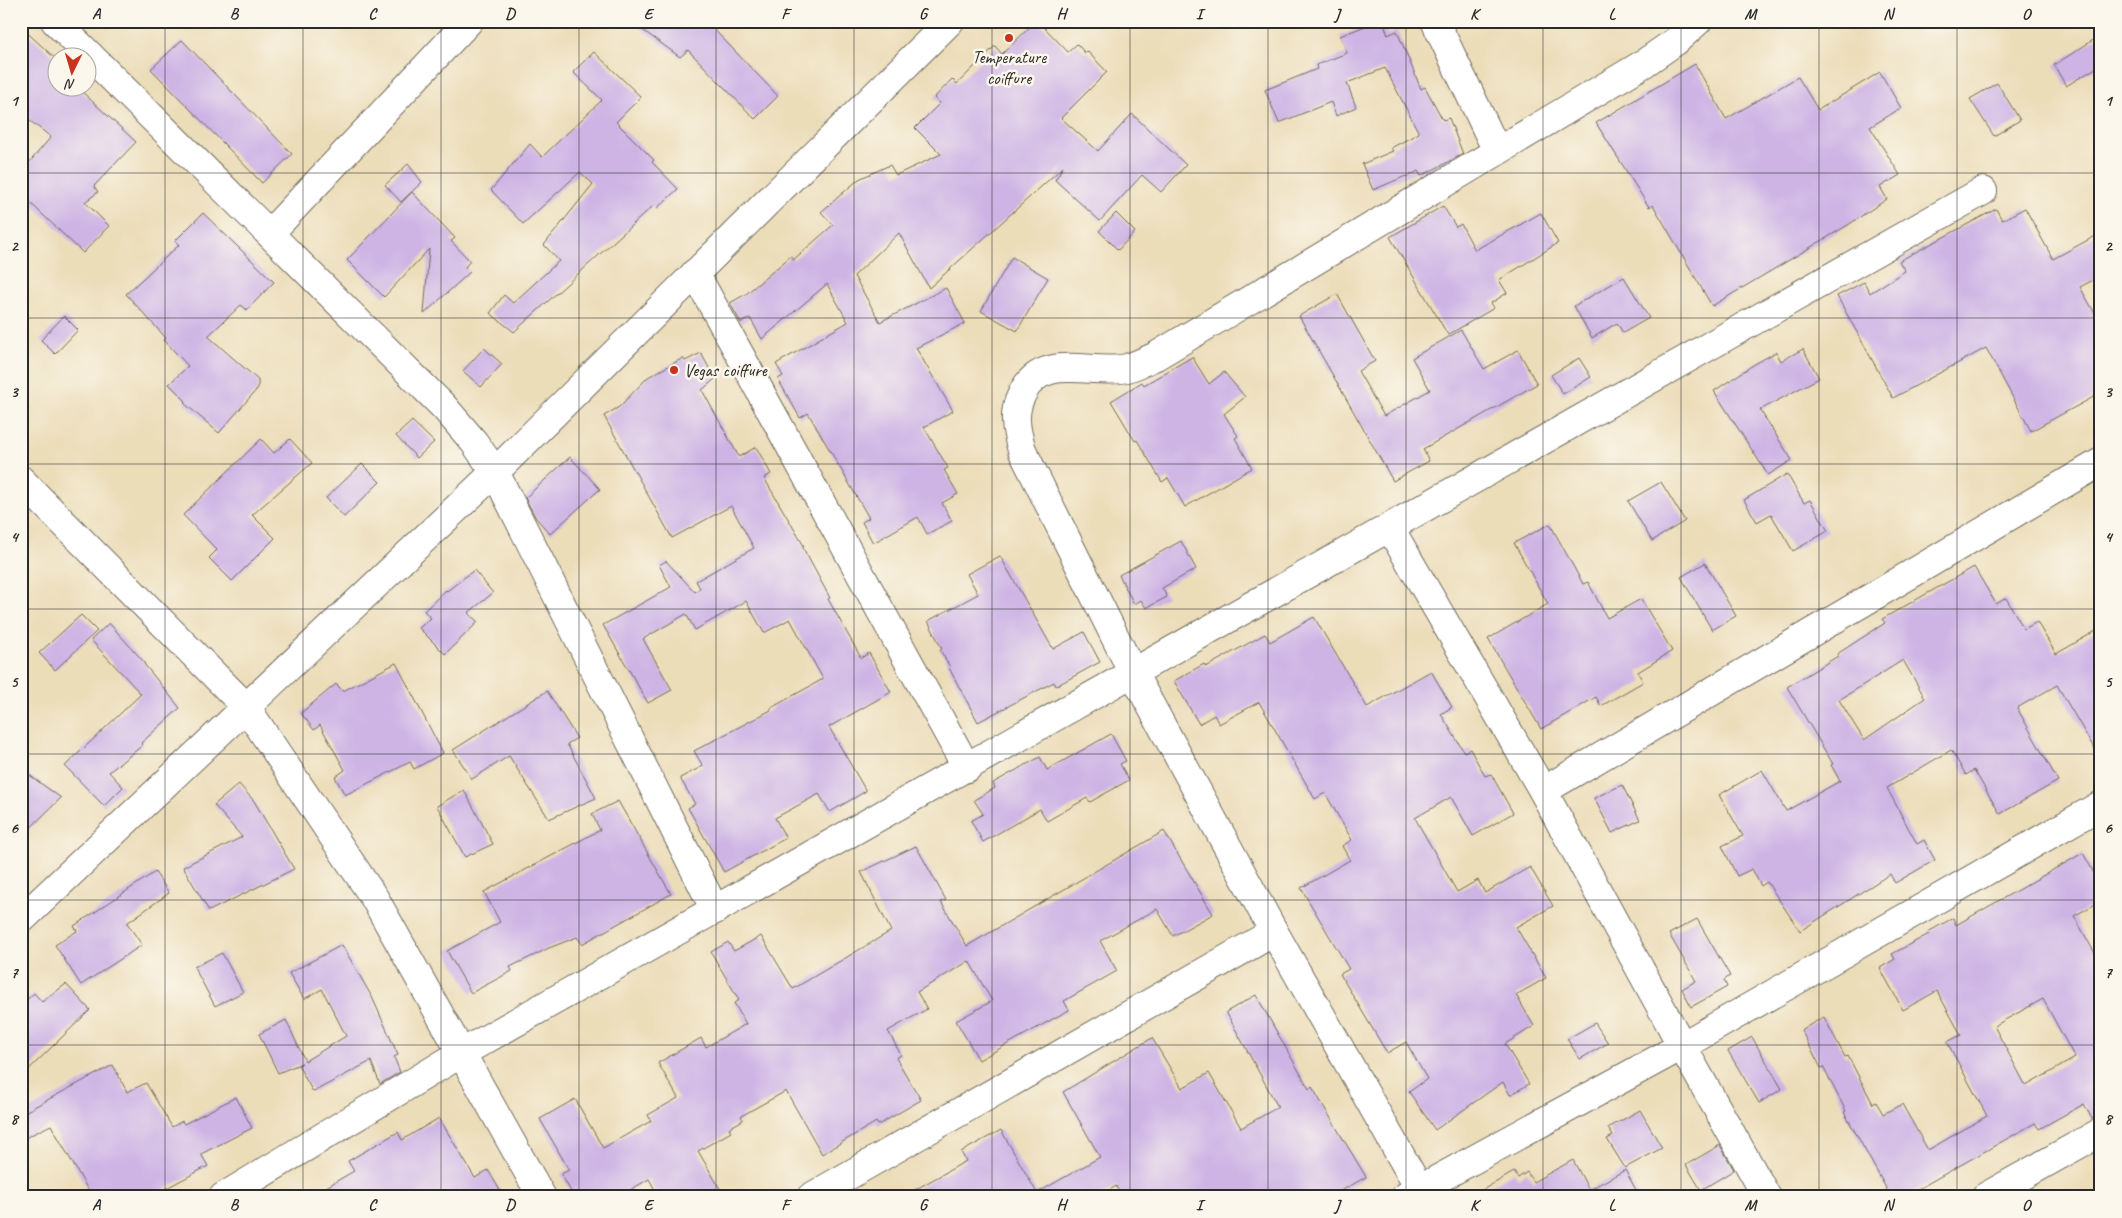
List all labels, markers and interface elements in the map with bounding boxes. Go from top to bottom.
text: A [92,4,102,24]
text: B [230,4,240,24]
text: C [368,4,378,24]
text: D [505,4,516,24]
text: E [644,4,655,24]
text: F [781,4,792,24]
text: G [919,4,929,24]
text: H [1056,4,1068,24]
text: I [1196,4,1206,24]
text: J [1333,4,1342,24]
text: K [1470,4,1482,24]
text: L [1609,4,1617,24]
text: M [1744,4,1758,24]
text: N [1883,4,1896,24]
text: O [2022,4,2032,24]
marker: Temperature coiffure [1003,32,1015,44]
place label: Temperature coiffure [972,46,1047,89]
north arrow [48,48,98,98]
text: N [64,75,76,93]
text: 1 [10,91,19,111]
text: 1 [2104,91,2113,111]
text: 2 [10,236,19,256]
text: 2 [2104,236,2113,256]
place label: Vegas coiffure [684,359,768,381]
marker: Vegas coiffure [668,364,680,376]
text: 3 [10,382,19,402]
text: 3 [2104,382,2113,402]
text: 4 [10,527,19,547]
text: 4 [2104,527,2113,547]
text: 5 [11,672,20,692]
text: 5 [2105,672,2114,692]
text: 6 [10,818,19,838]
text: 6 [2104,818,2113,838]
text: 7 [10,963,19,983]
text: 7 [2104,963,2113,983]
text: 8 [10,1109,19,1129]
text: 8 [2104,1109,2113,1129]
text: A [92,1195,102,1215]
text: B [230,1195,240,1215]
text: C [368,1195,378,1215]
text: D [505,1195,516,1215]
text: E [644,1195,655,1215]
text: F [781,1195,792,1215]
text: G [919,1195,929,1215]
text: H [1056,1195,1068,1215]
text: I [1196,1195,1206,1215]
text: J [1333,1195,1342,1215]
text: K [1470,1195,1482,1215]
text: L [1609,1195,1617,1215]
text: M [1744,1195,1758,1215]
text: N [1883,1195,1896,1215]
text: O [2022,1195,2032,1215]

